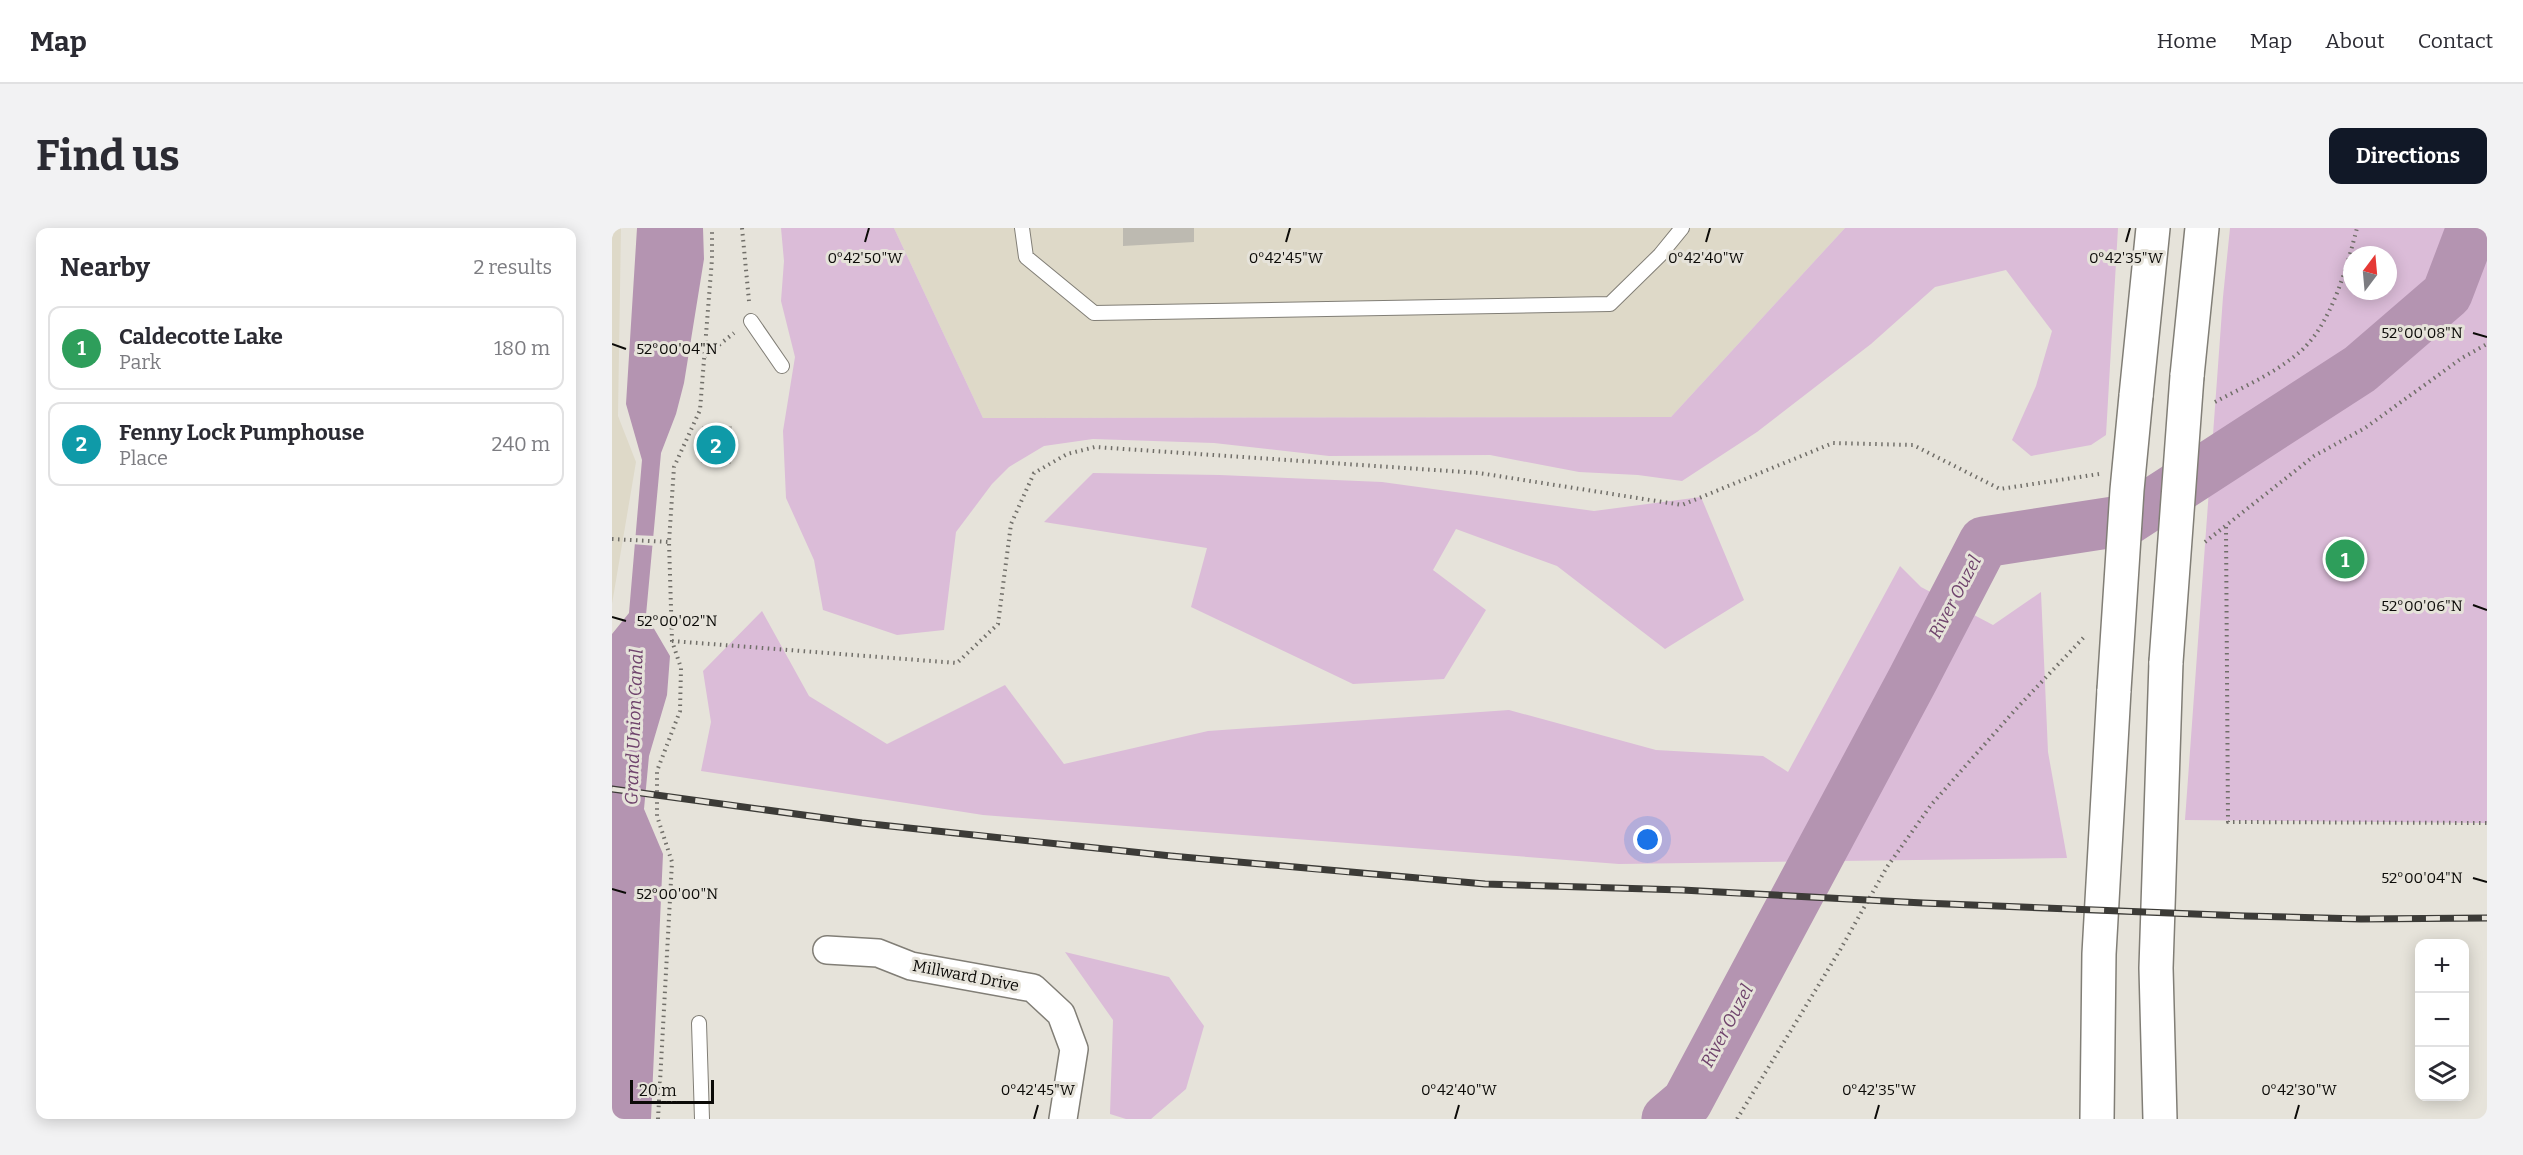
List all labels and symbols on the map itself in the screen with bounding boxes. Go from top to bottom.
north arrow [2343,246,2397,300]
text: 0°42'50"W [827,249,903,267]
text: 0°42'45"W [1249,249,1324,267]
text: 0°42'40"W [1668,249,1745,267]
text: 0°42'35"W [2089,249,2164,267]
text: 52°00'08"N [2381,324,2463,342]
text: 52°00'04"N [636,340,718,358]
pin: 2 [696,422,736,468]
pin: 1 [2326,536,2364,582]
water label: River Ouzel [1924,552,1986,642]
text: 52°00'06"N [2381,597,2463,615]
text: 52°00'02"N [637,612,717,630]
water label: Grand Union Canal [620,648,648,805]
your location [1633,825,1662,854]
text: 52°00'04"N [2381,869,2463,887]
text: 52°00'00"N [636,885,718,903]
street label: Millward Drive [911,956,1021,995]
water label: River Ouzel [1696,981,1758,1071]
scale bar [630,1077,714,1104]
text: 0°42'45"W [1001,1081,1076,1099]
text: 0°42'40"W [1421,1081,1498,1099]
text: 0°42'35"W [1842,1081,1917,1099]
text: 0°42'30"W [2261,1081,2337,1099]

